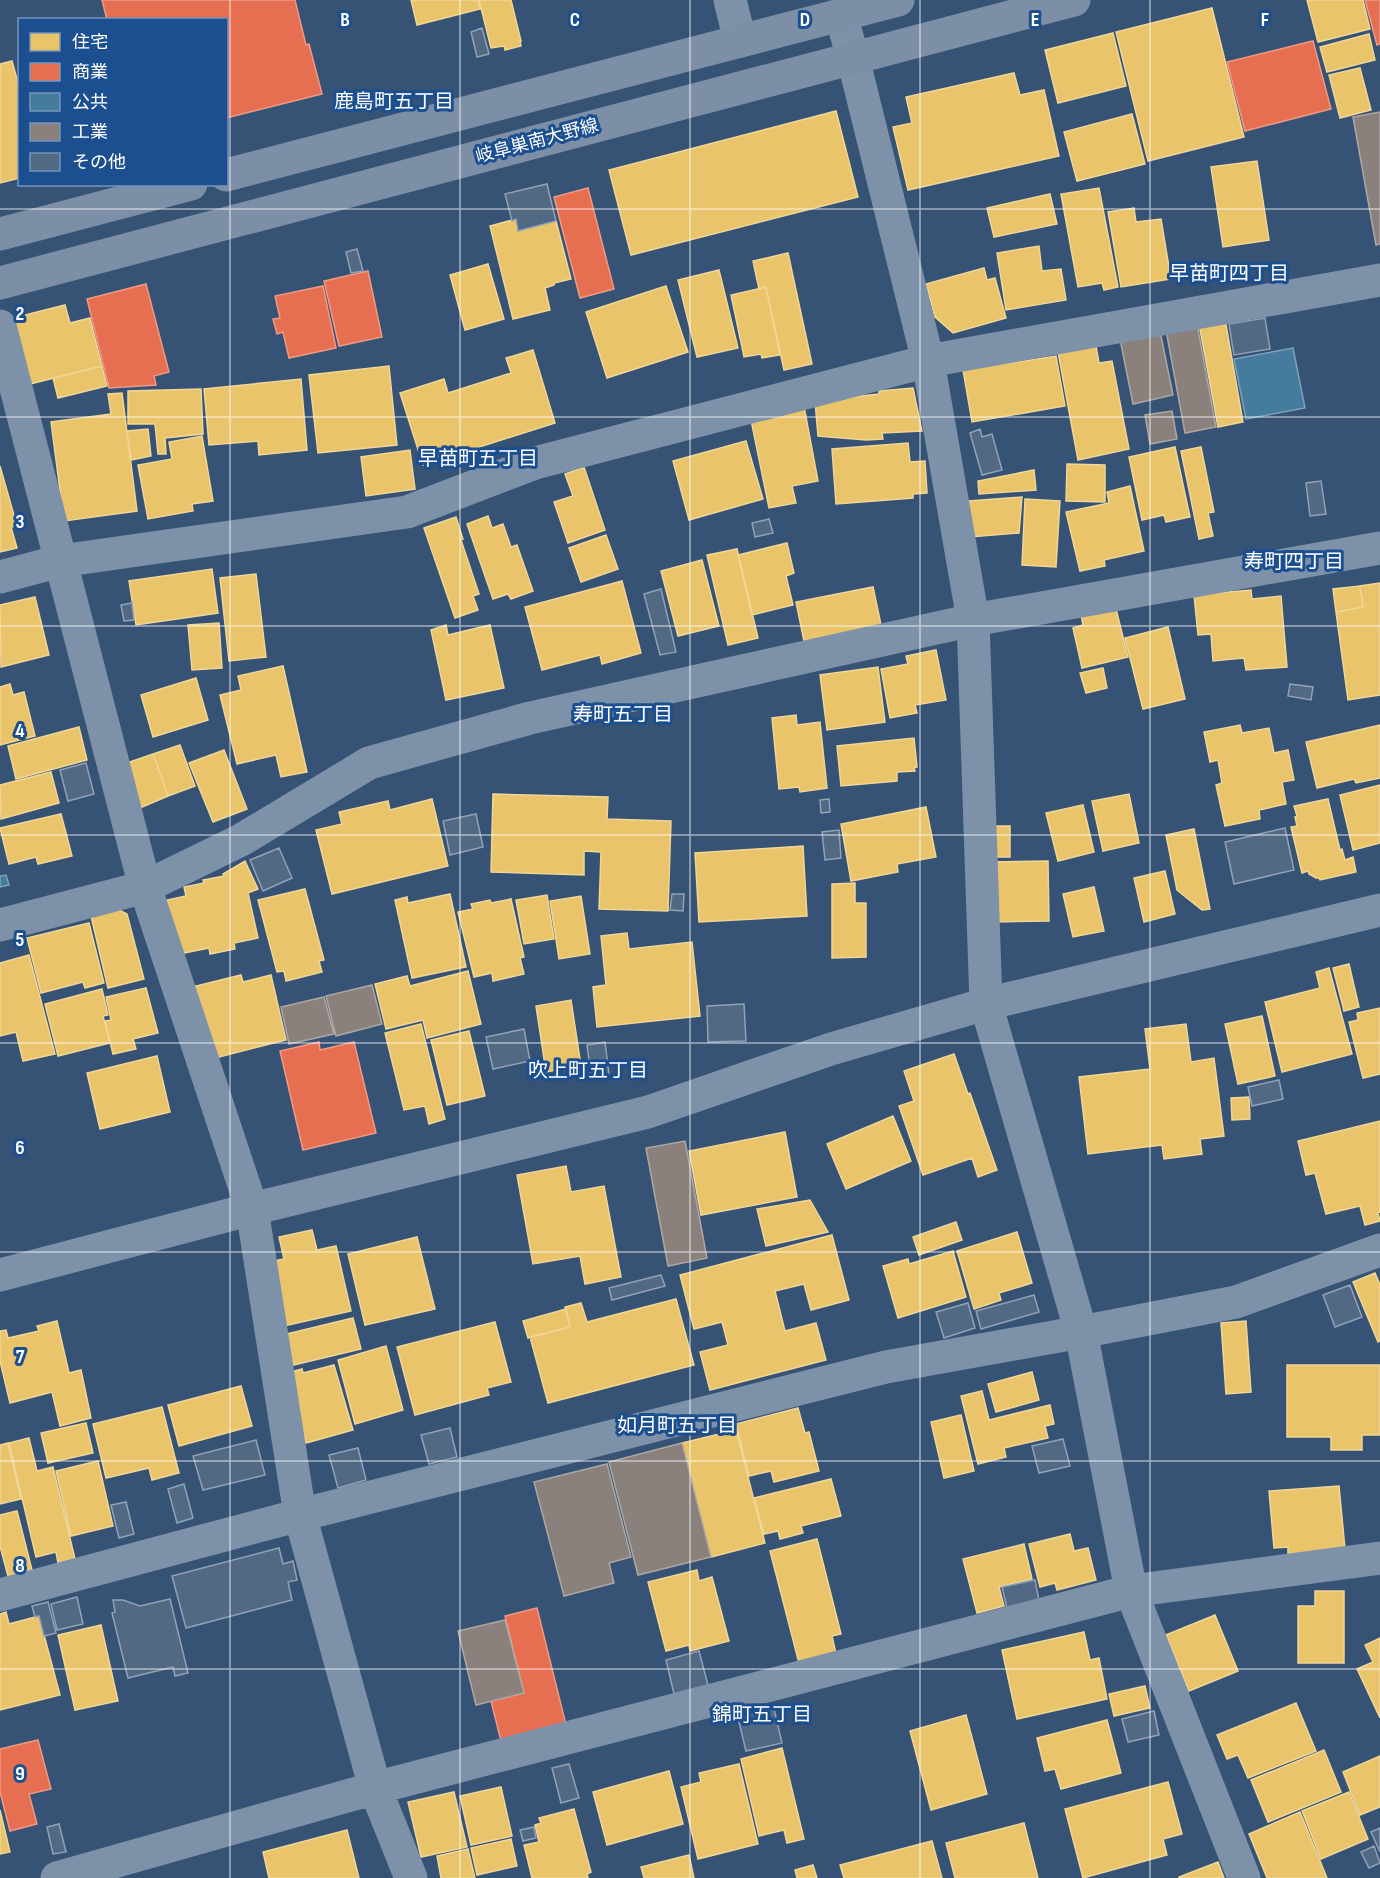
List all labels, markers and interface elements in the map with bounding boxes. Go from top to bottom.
text: B [340,8,350,32]
text: C [570,8,580,32]
text: D [800,8,810,32]
text: E [1031,8,1039,32]
text: F [1261,8,1269,32]
legend [18,18,228,186]
text: 住宅 [72,32,108,53]
text: 商業 [72,62,108,83]
district label: 鹿島町五丁目 [334,90,454,114]
text: 公共 [72,92,108,113]
street label: 岐阜巣南大野線 [473,115,601,167]
text: 工業 [72,122,108,143]
text: その他 [72,152,126,173]
district label: 早苗町四丁目 [1169,262,1289,286]
text: 2 [16,302,24,326]
district label: 早苗町五丁目 [418,447,538,471]
text: 3 [16,510,25,534]
district label: 寿町四丁目 [1244,550,1344,574]
district label: 寿町五丁目 [573,703,673,727]
text: 4 [15,719,25,743]
text: 5 [16,928,25,952]
district label: 吹上町五丁目 [528,1059,648,1083]
text: 6 [15,1136,25,1160]
text: 7 [16,1345,25,1369]
district label: 如月町五丁目 [617,1414,737,1438]
text: 8 [15,1554,25,1578]
district label: 錦町五丁目 [712,1703,812,1727]
text: 9 [15,1762,25,1786]

